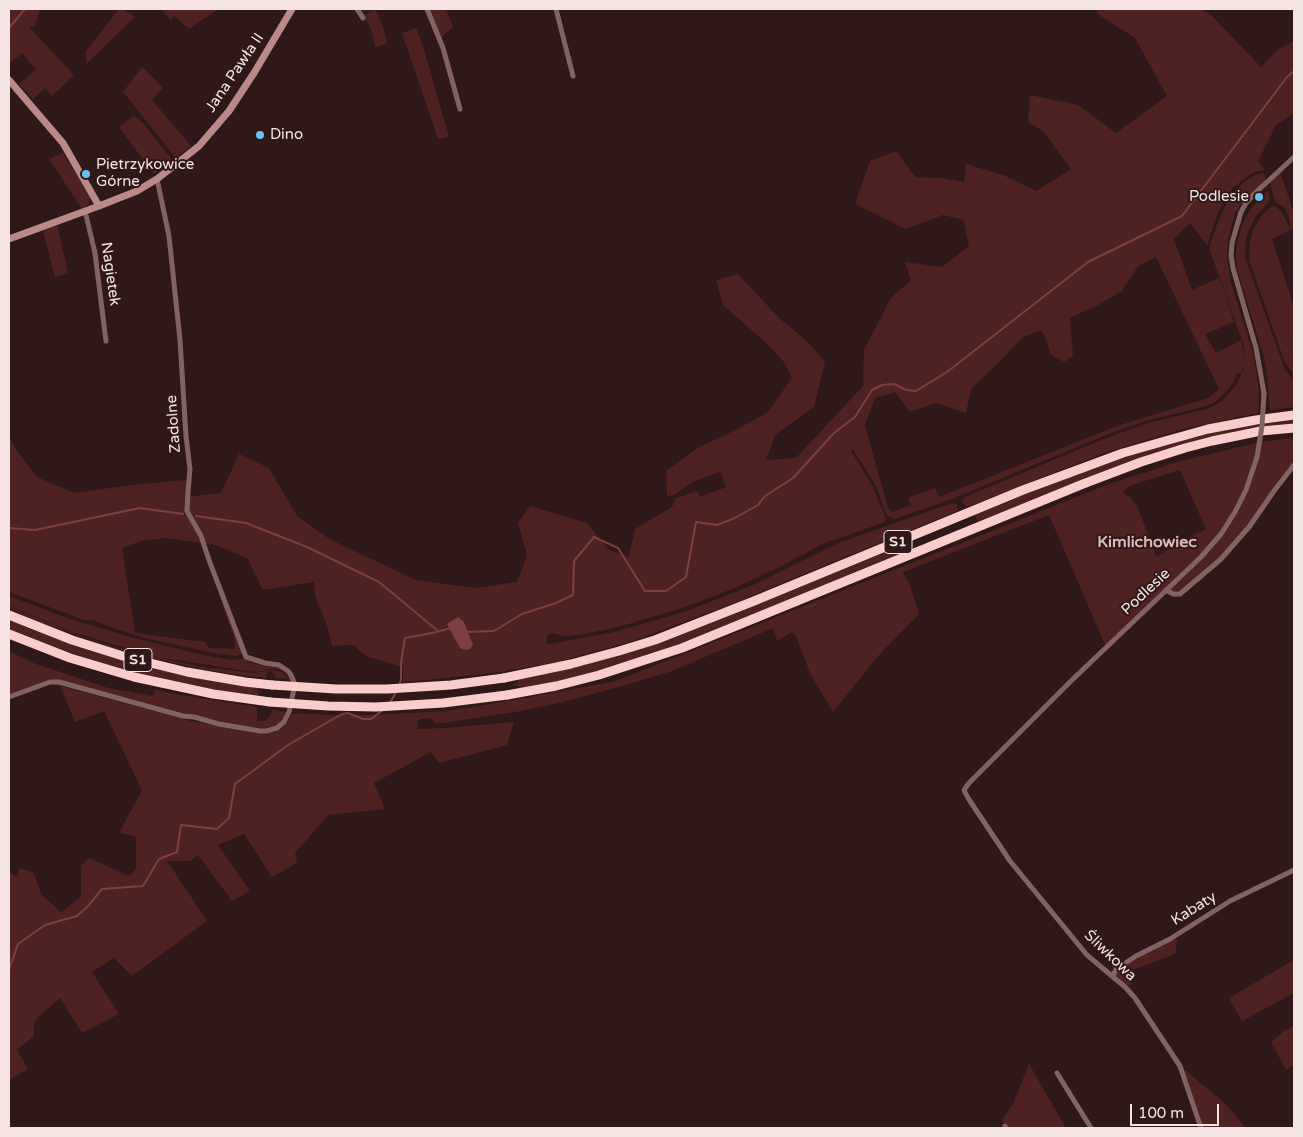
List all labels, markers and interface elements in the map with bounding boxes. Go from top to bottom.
street label: Jana Pawła II [202,30,268,116]
place label: Dino [270,126,303,144]
marker: Dino [254,129,266,141]
place label: Pietrzykowice Górne [96,156,194,191]
marker: Pietrzykowice Górne [80,168,92,180]
place label: Podlesie [1189,188,1249,206]
marker: Podlesie [1253,191,1265,203]
street label: Nagietek [97,241,123,307]
street label: Zadolne [163,394,185,454]
road number: S1 [884,530,912,554]
district label: Kimlichowiec [1097,533,1197,553]
street label: Podlesie [1118,565,1174,619]
road number: S1 [124,648,152,672]
street label: Kabaty [1168,888,1220,930]
street label: Śliwkowa [1080,927,1140,985]
scale bar [1133,1094,1222,1126]
text: 100 m [1138,1104,1184,1122]

